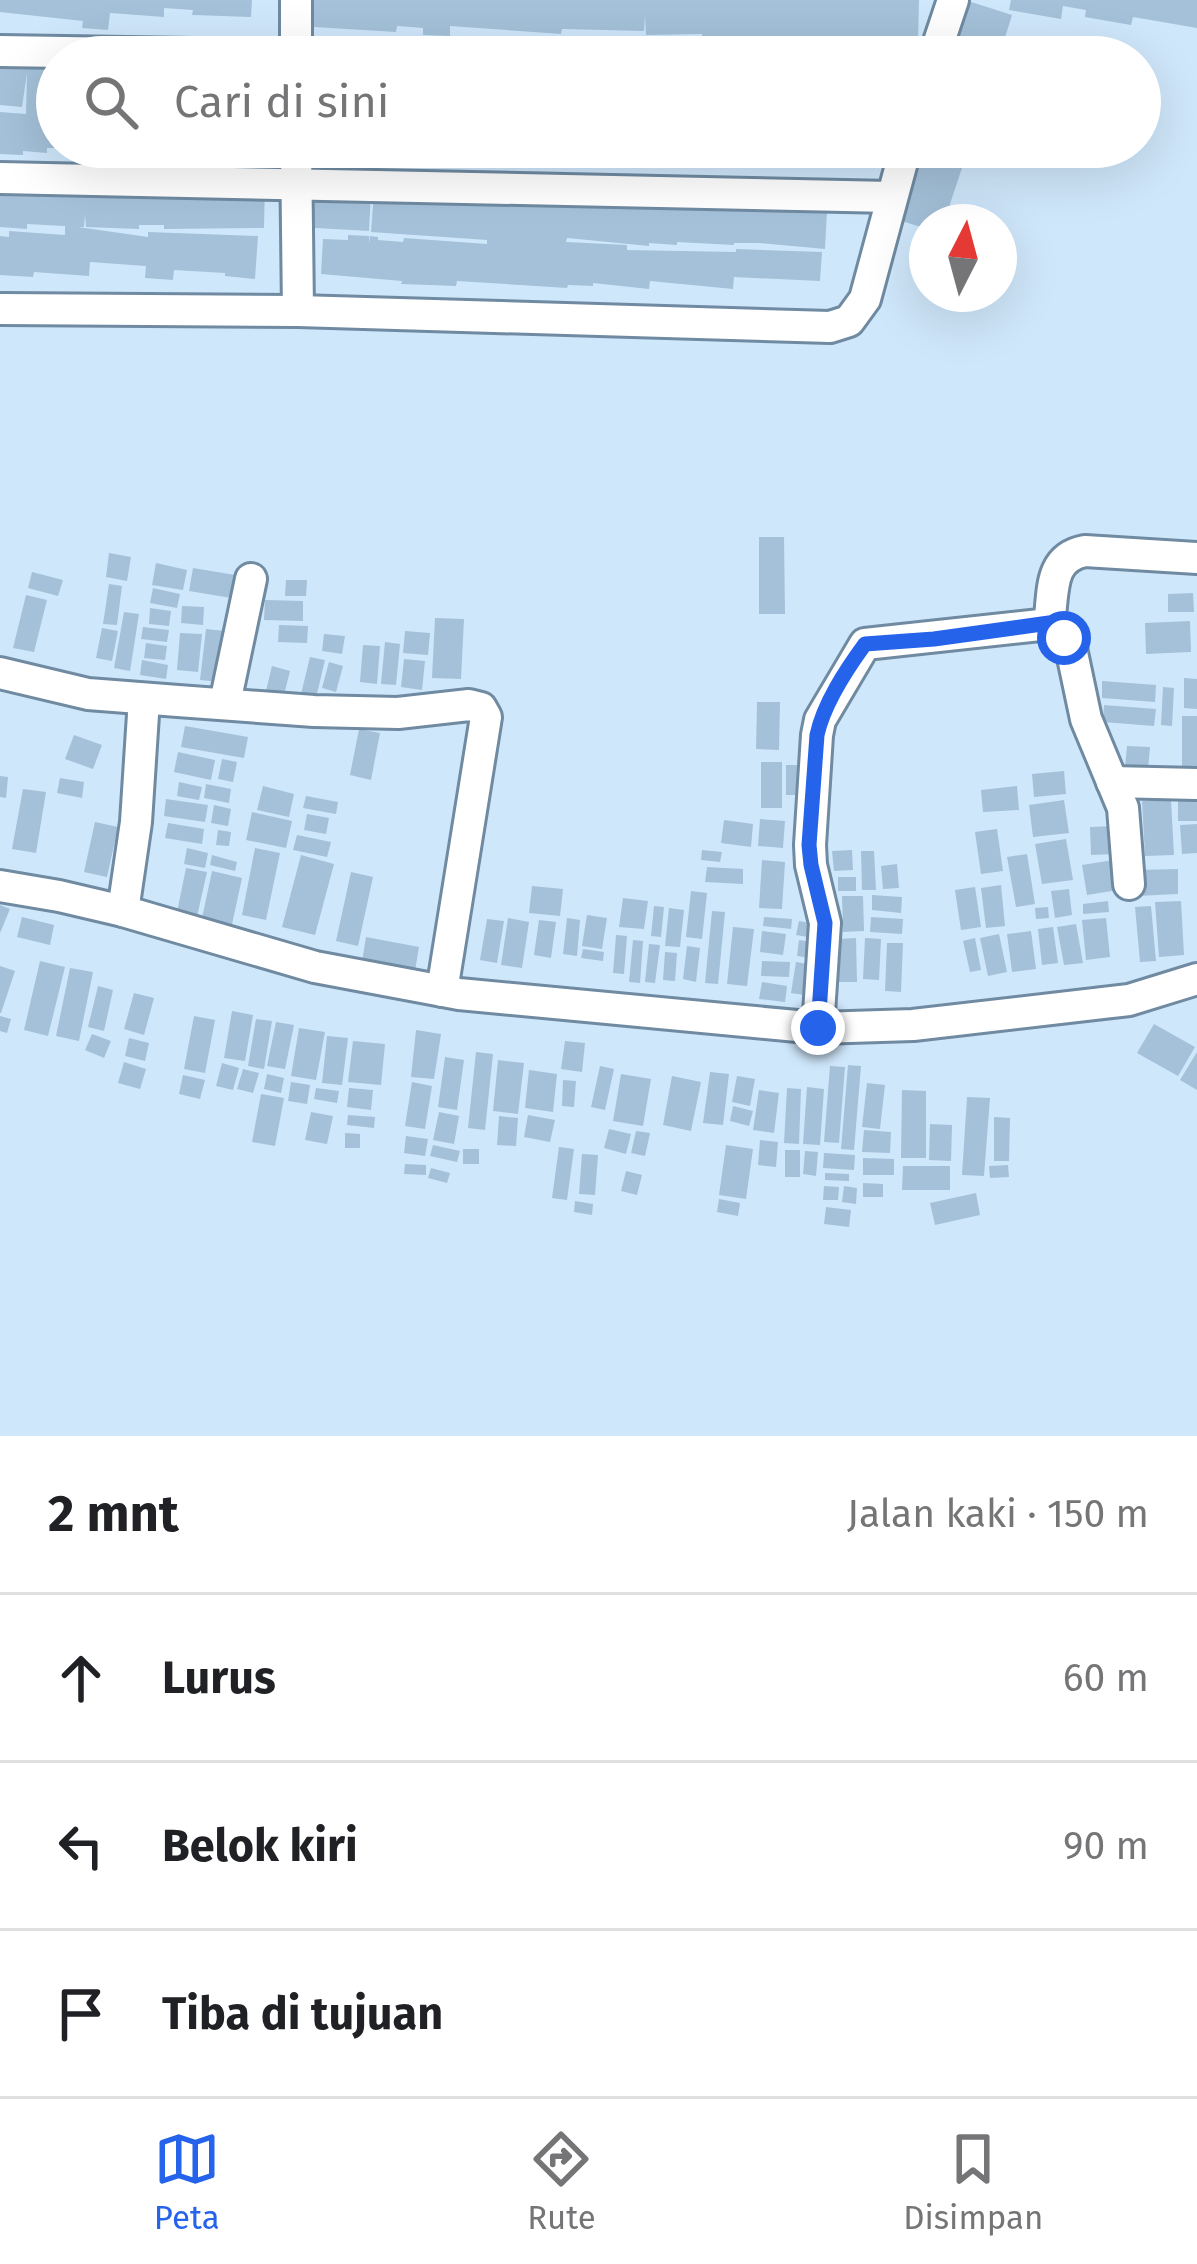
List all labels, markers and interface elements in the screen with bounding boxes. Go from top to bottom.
search box [36,36,1161,168]
icon: search [78,69,144,135]
text: Cari di sini [174,75,390,129]
north arrow [909,204,1017,312]
route start [1037,611,1091,665]
route end [791,1001,845,1055]
text: 2 mnt [48,1483,179,1545]
text: Jalan kaki · 150 m [847,1491,1149,1537]
icon: ahead [48,1645,114,1711]
text: Lurus [162,1651,276,1705]
text: 60 m [1063,1655,1149,1701]
icon: left [48,1813,114,1879]
text: Belok kiri [162,1819,358,1873]
text: 90 m [1063,1823,1149,1869]
icon: arrive [48,1981,114,2047]
text: Tiba di tujuan [162,1987,443,2041]
tab: Peta [154,2126,220,2238]
tab: Rute [527,2126,596,2238]
tab: Disimpan [903,2126,1043,2238]

